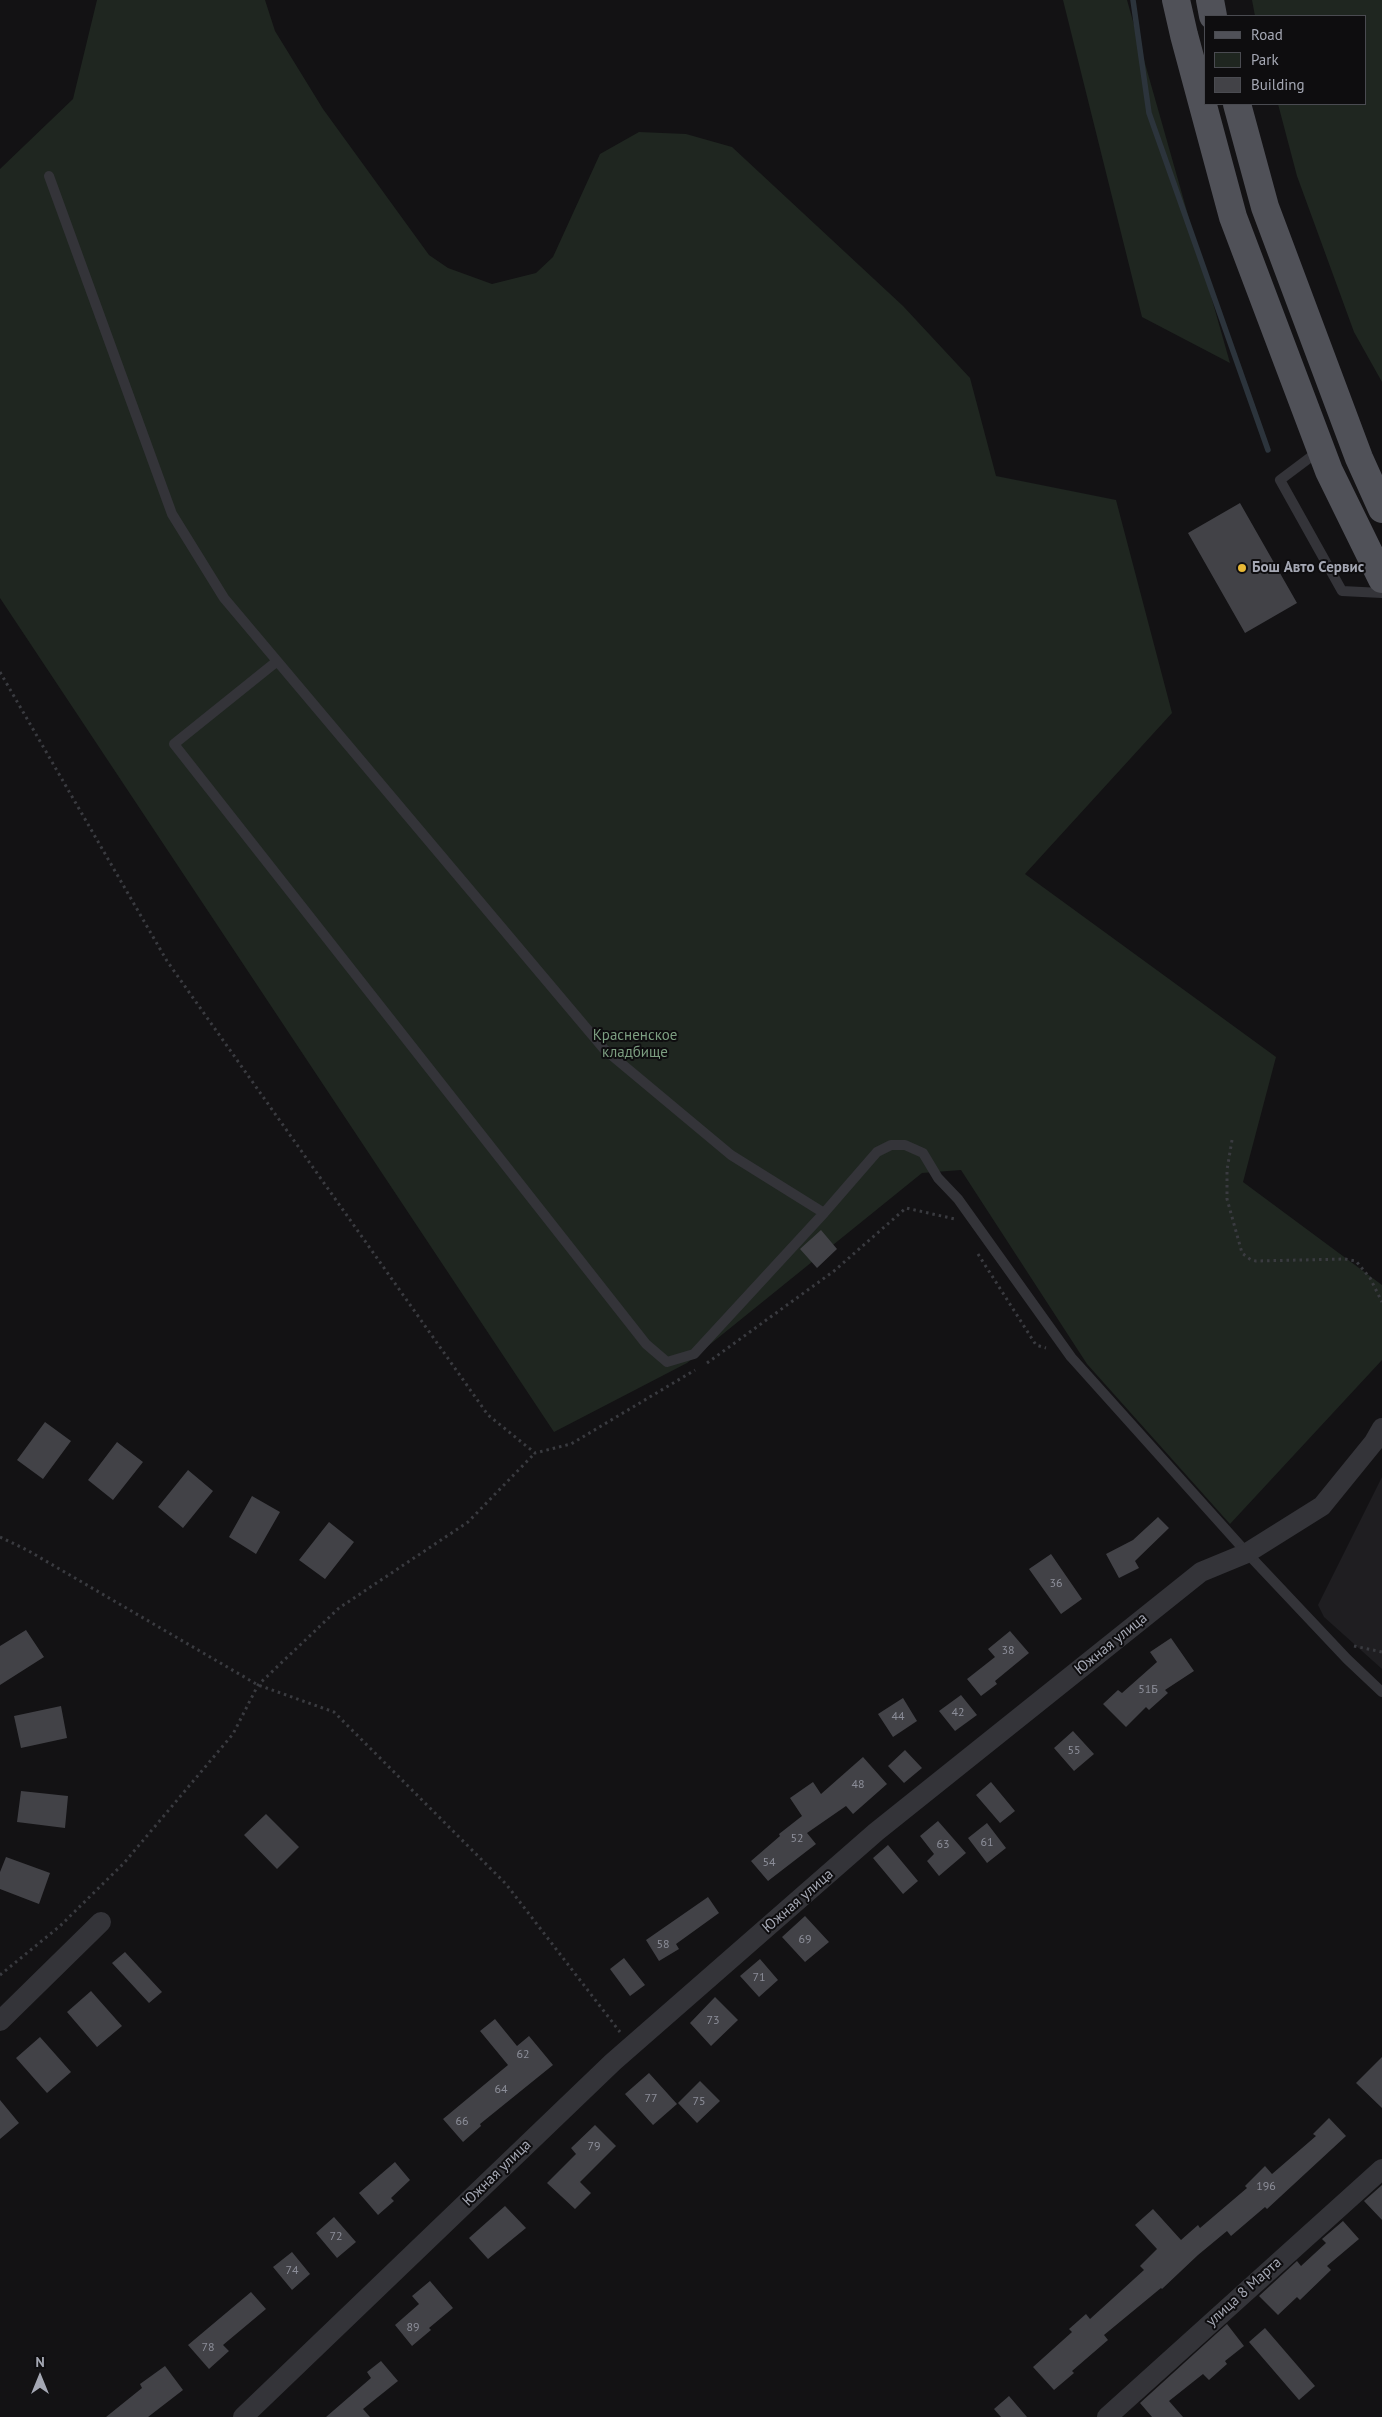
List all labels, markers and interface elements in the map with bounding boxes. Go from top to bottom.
legend [1204,15,1367,105]
text: Road [1251,25,1283,44]
text: Park [1251,50,1279,69]
text: Building [1251,75,1305,94]
place label: Бош Авто Сервис [1252,559,1364,577]
marker: Бош Авто Сервис [1236,562,1248,574]
park label: Красненское кладбище [593,1027,677,1062]
house number: 36 [1049,1577,1063,1591]
street label: Южная улица [1071,1609,1151,1679]
house number: 38 [1001,1644,1015,1658]
house number: 51Б [1138,1683,1158,1697]
house number: 42 [951,1706,965,1720]
house number: 44 [891,1710,905,1724]
house number: 55 [1067,1744,1081,1758]
house number: 48 [851,1778,865,1792]
house number: 52 [790,1832,804,1846]
house number: 61 [980,1836,994,1850]
house number: 63 [936,1838,950,1852]
house number: 54 [762,1856,776,1870]
street label: Южная улица [759,1865,837,1937]
house number: 69 [798,1933,812,1947]
house number: 58 [656,1938,670,1952]
house number: 71 [752,1971,766,1985]
house number: 73 [706,2014,720,2028]
house number: 62 [516,2048,530,2062]
house number: 64 [494,2083,508,2097]
house number: 77 [644,2092,658,2106]
house number: 75 [692,2095,706,2109]
house number: 66 [455,2115,469,2129]
street label: Южная улица [459,2136,535,2210]
house number: 79 [587,2140,601,2154]
house number: 196 [1256,2180,1276,2194]
house number: 72 [329,2230,343,2244]
street label: улица 8 Марта [1203,2254,1285,2330]
house number: 74 [285,2264,299,2278]
house number: 89 [406,2321,420,2335]
house number: 78 [201,2341,215,2355]
north arrow [15,2352,65,2402]
text: N [35,2353,45,2371]

